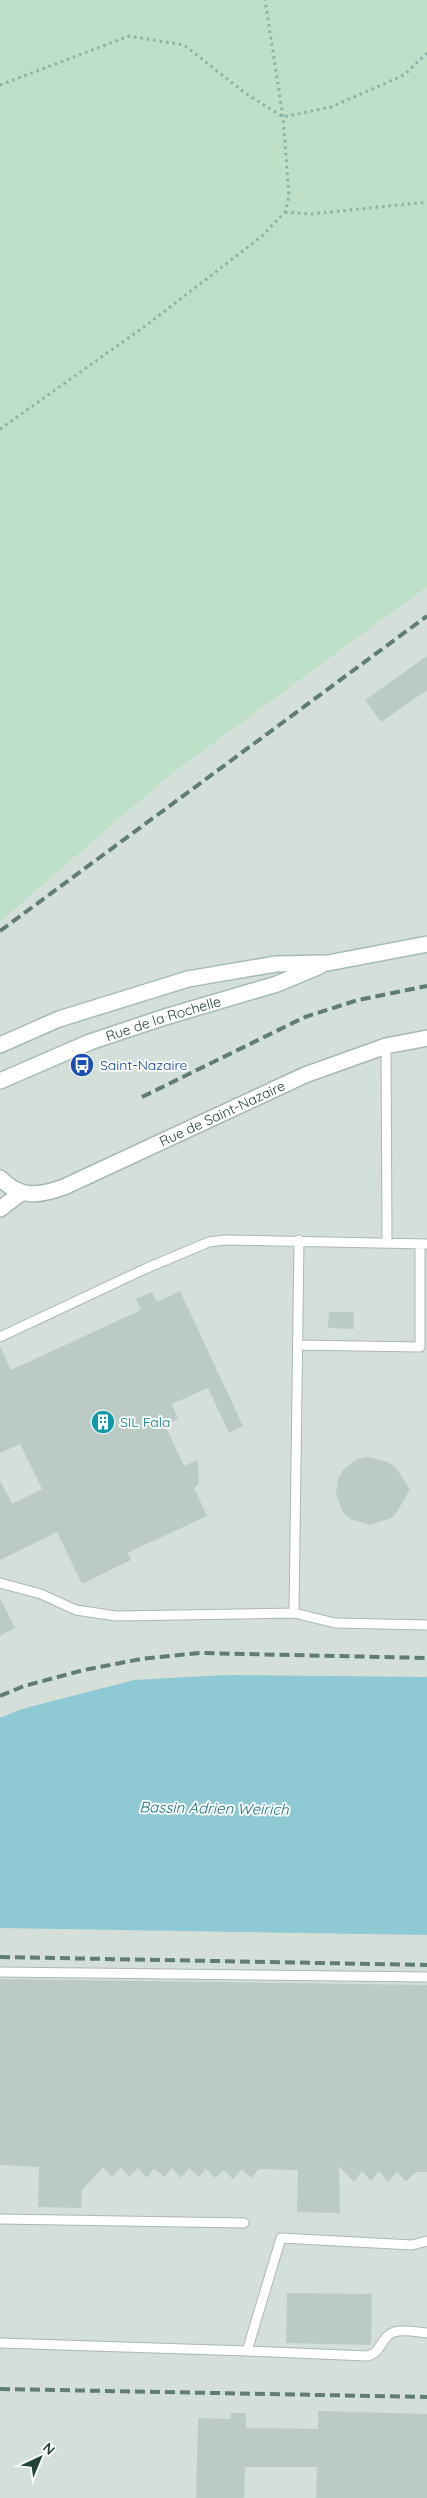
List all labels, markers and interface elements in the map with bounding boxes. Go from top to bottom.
street label: Rue de la Rochelle [103,992,223,1045]
bus stop icon: Saint-Nazaire [69,1052,95,1078]
place label: Saint-Nazaire [100,1056,188,1074]
street label: Rue de Saint-Nazaire [156,1076,288,1150]
building icon: SIL Fala [90,1409,116,1435]
place label: SIL Fala [120,1413,170,1431]
water label: Bassin Adrien Weirich [139,1797,289,1819]
north arrow [15,2433,65,2483]
text: N [39,2439,59,2459]

